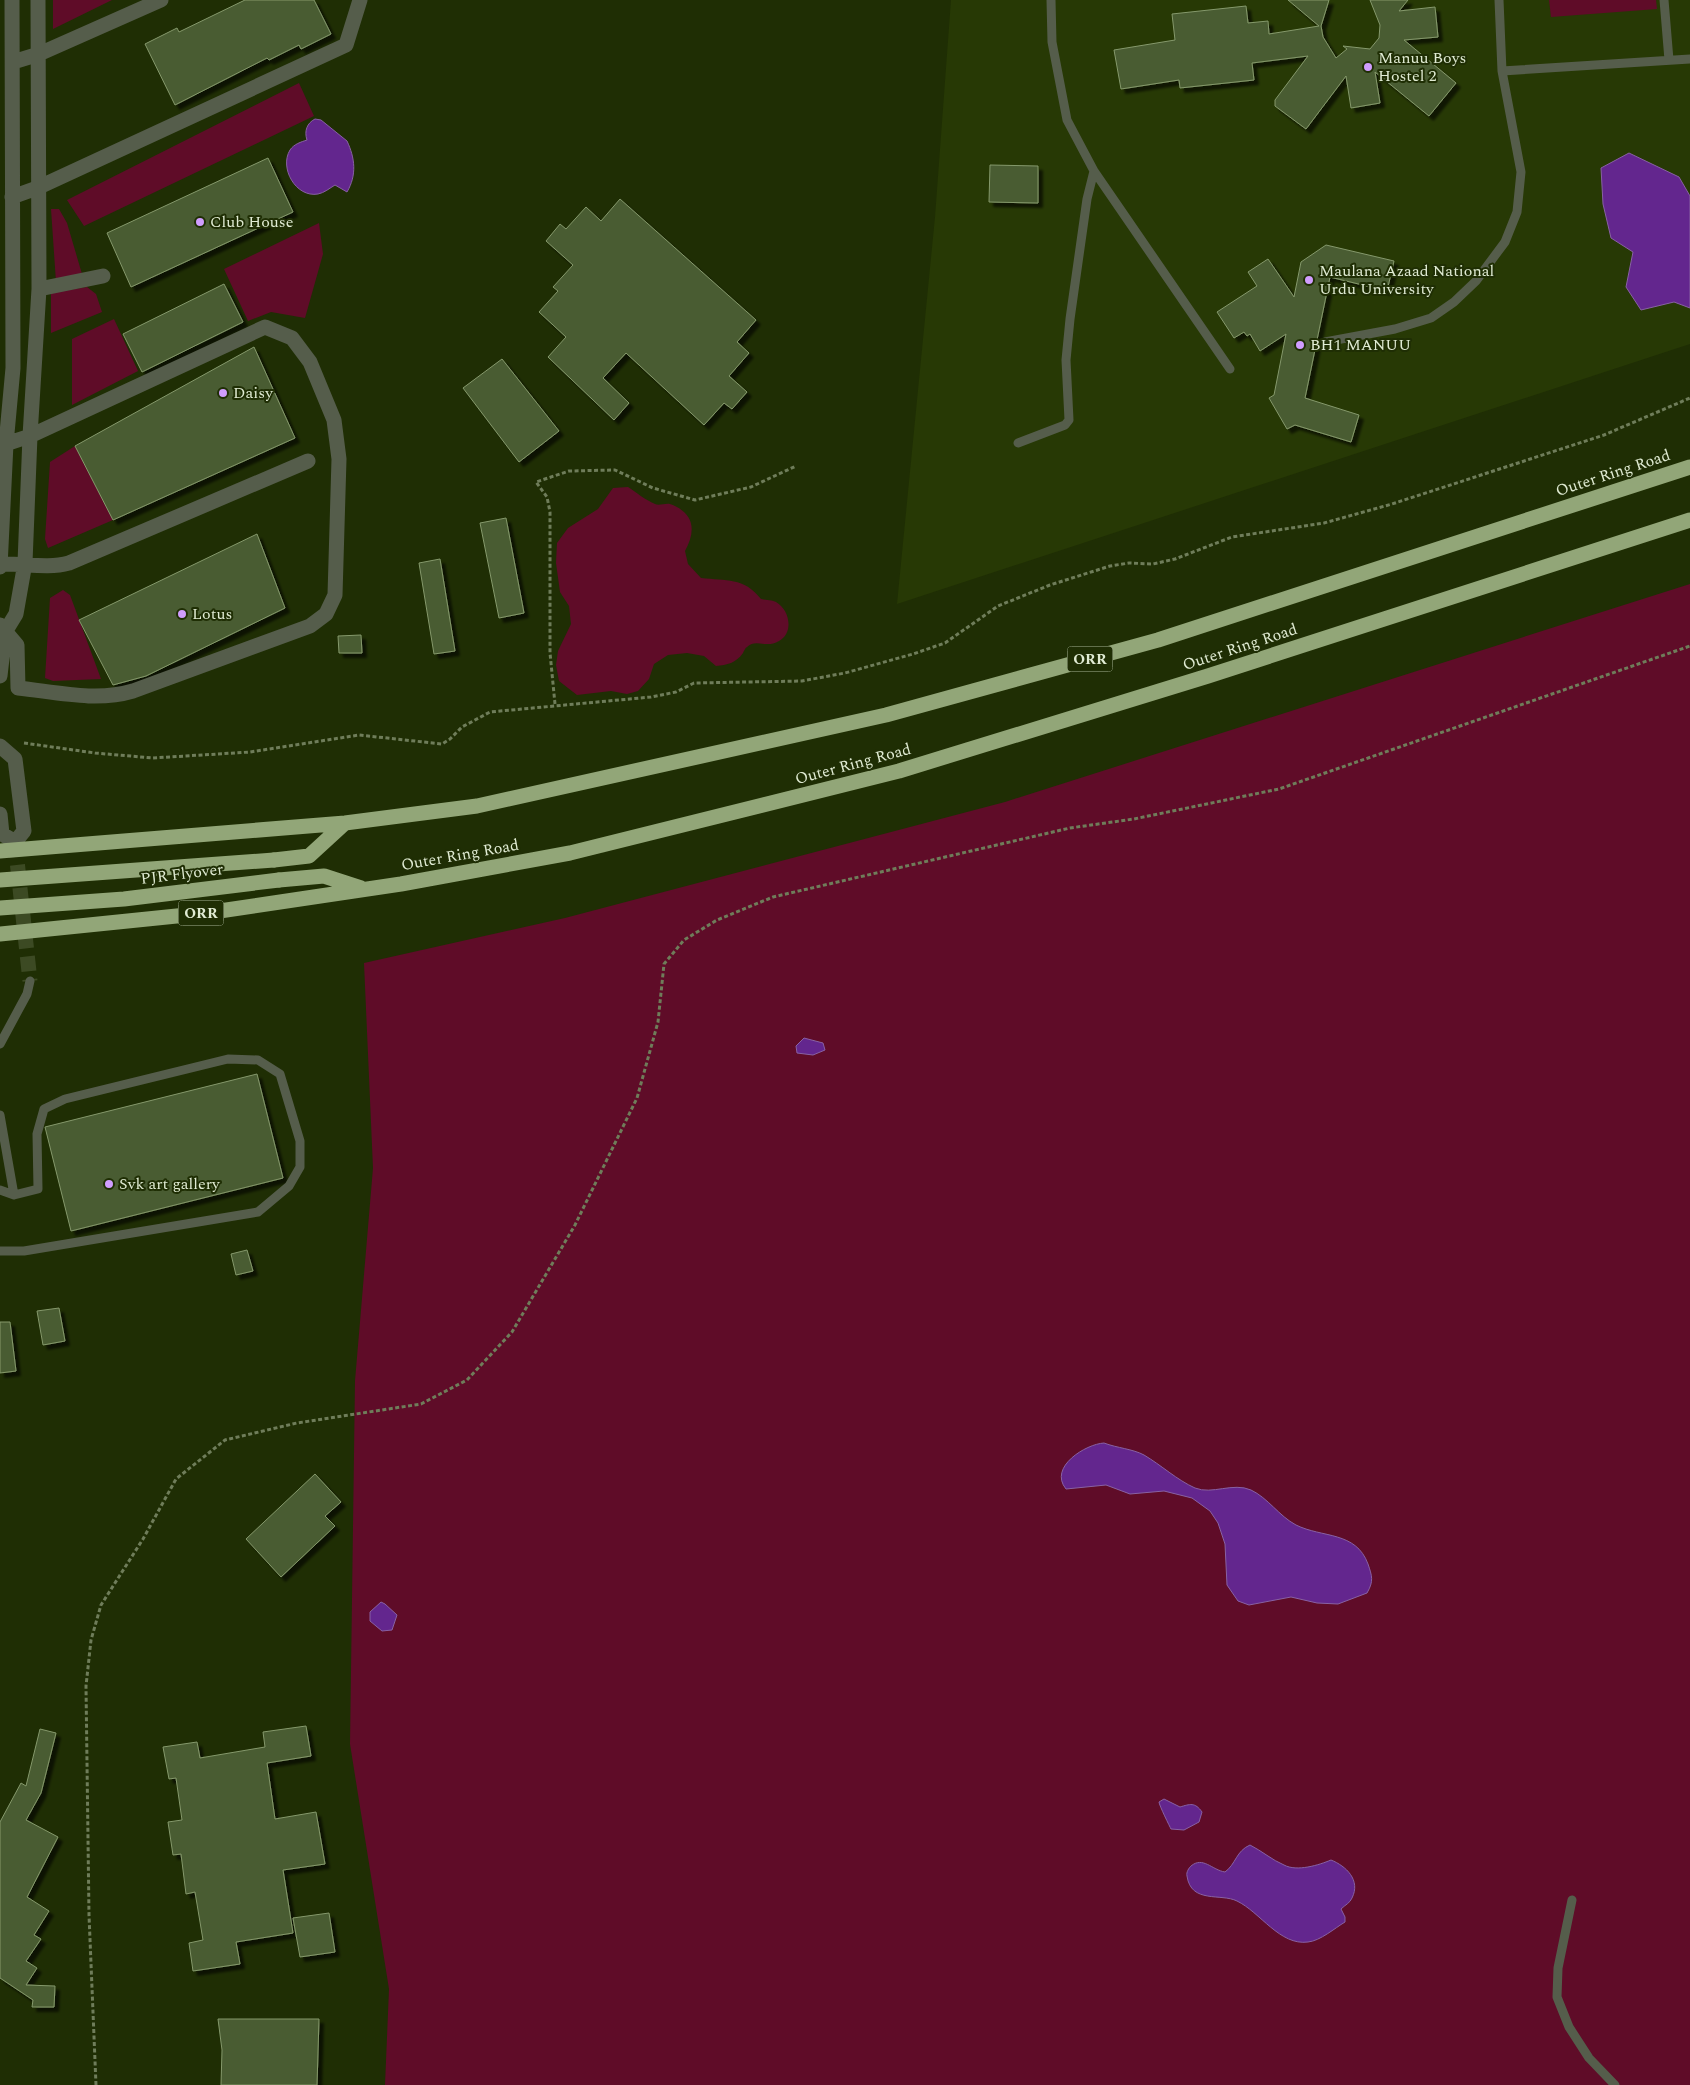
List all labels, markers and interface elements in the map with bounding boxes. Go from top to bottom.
place label: Manuu Boys Hostel 2 [1378,46,1466,88]
marker: Manuu Boys Hostel 2 [1362,61,1374,73]
place label: Club House [210,210,294,234]
marker: Club House [194,216,206,228]
place label: Maulana Azaad National Urdu University [1319,259,1494,301]
marker: Maulana Azaad National Urdu University [1303,274,1315,286]
place label: BH1 MANUU [1310,333,1411,357]
marker: BH1 MANUU [1294,339,1306,351]
place label: Daisy [233,381,274,405]
marker: Daisy [217,387,229,399]
street label: Outer Ring Road [1553,443,1673,503]
place label: Lotus [192,602,232,626]
marker: Lotus [176,608,188,620]
street label: Outer Ring Road [1180,617,1300,677]
road number: ORR [1068,646,1112,672]
street label: Outer Ring Road [792,737,914,791]
street label: Outer Ring Road [399,833,521,877]
street label: PJR Flyover [139,857,225,891]
road number: ORR [178,900,224,926]
place label: Svk art gallery [119,1172,221,1196]
marker: Svk art gallery [103,1178,115,1190]

